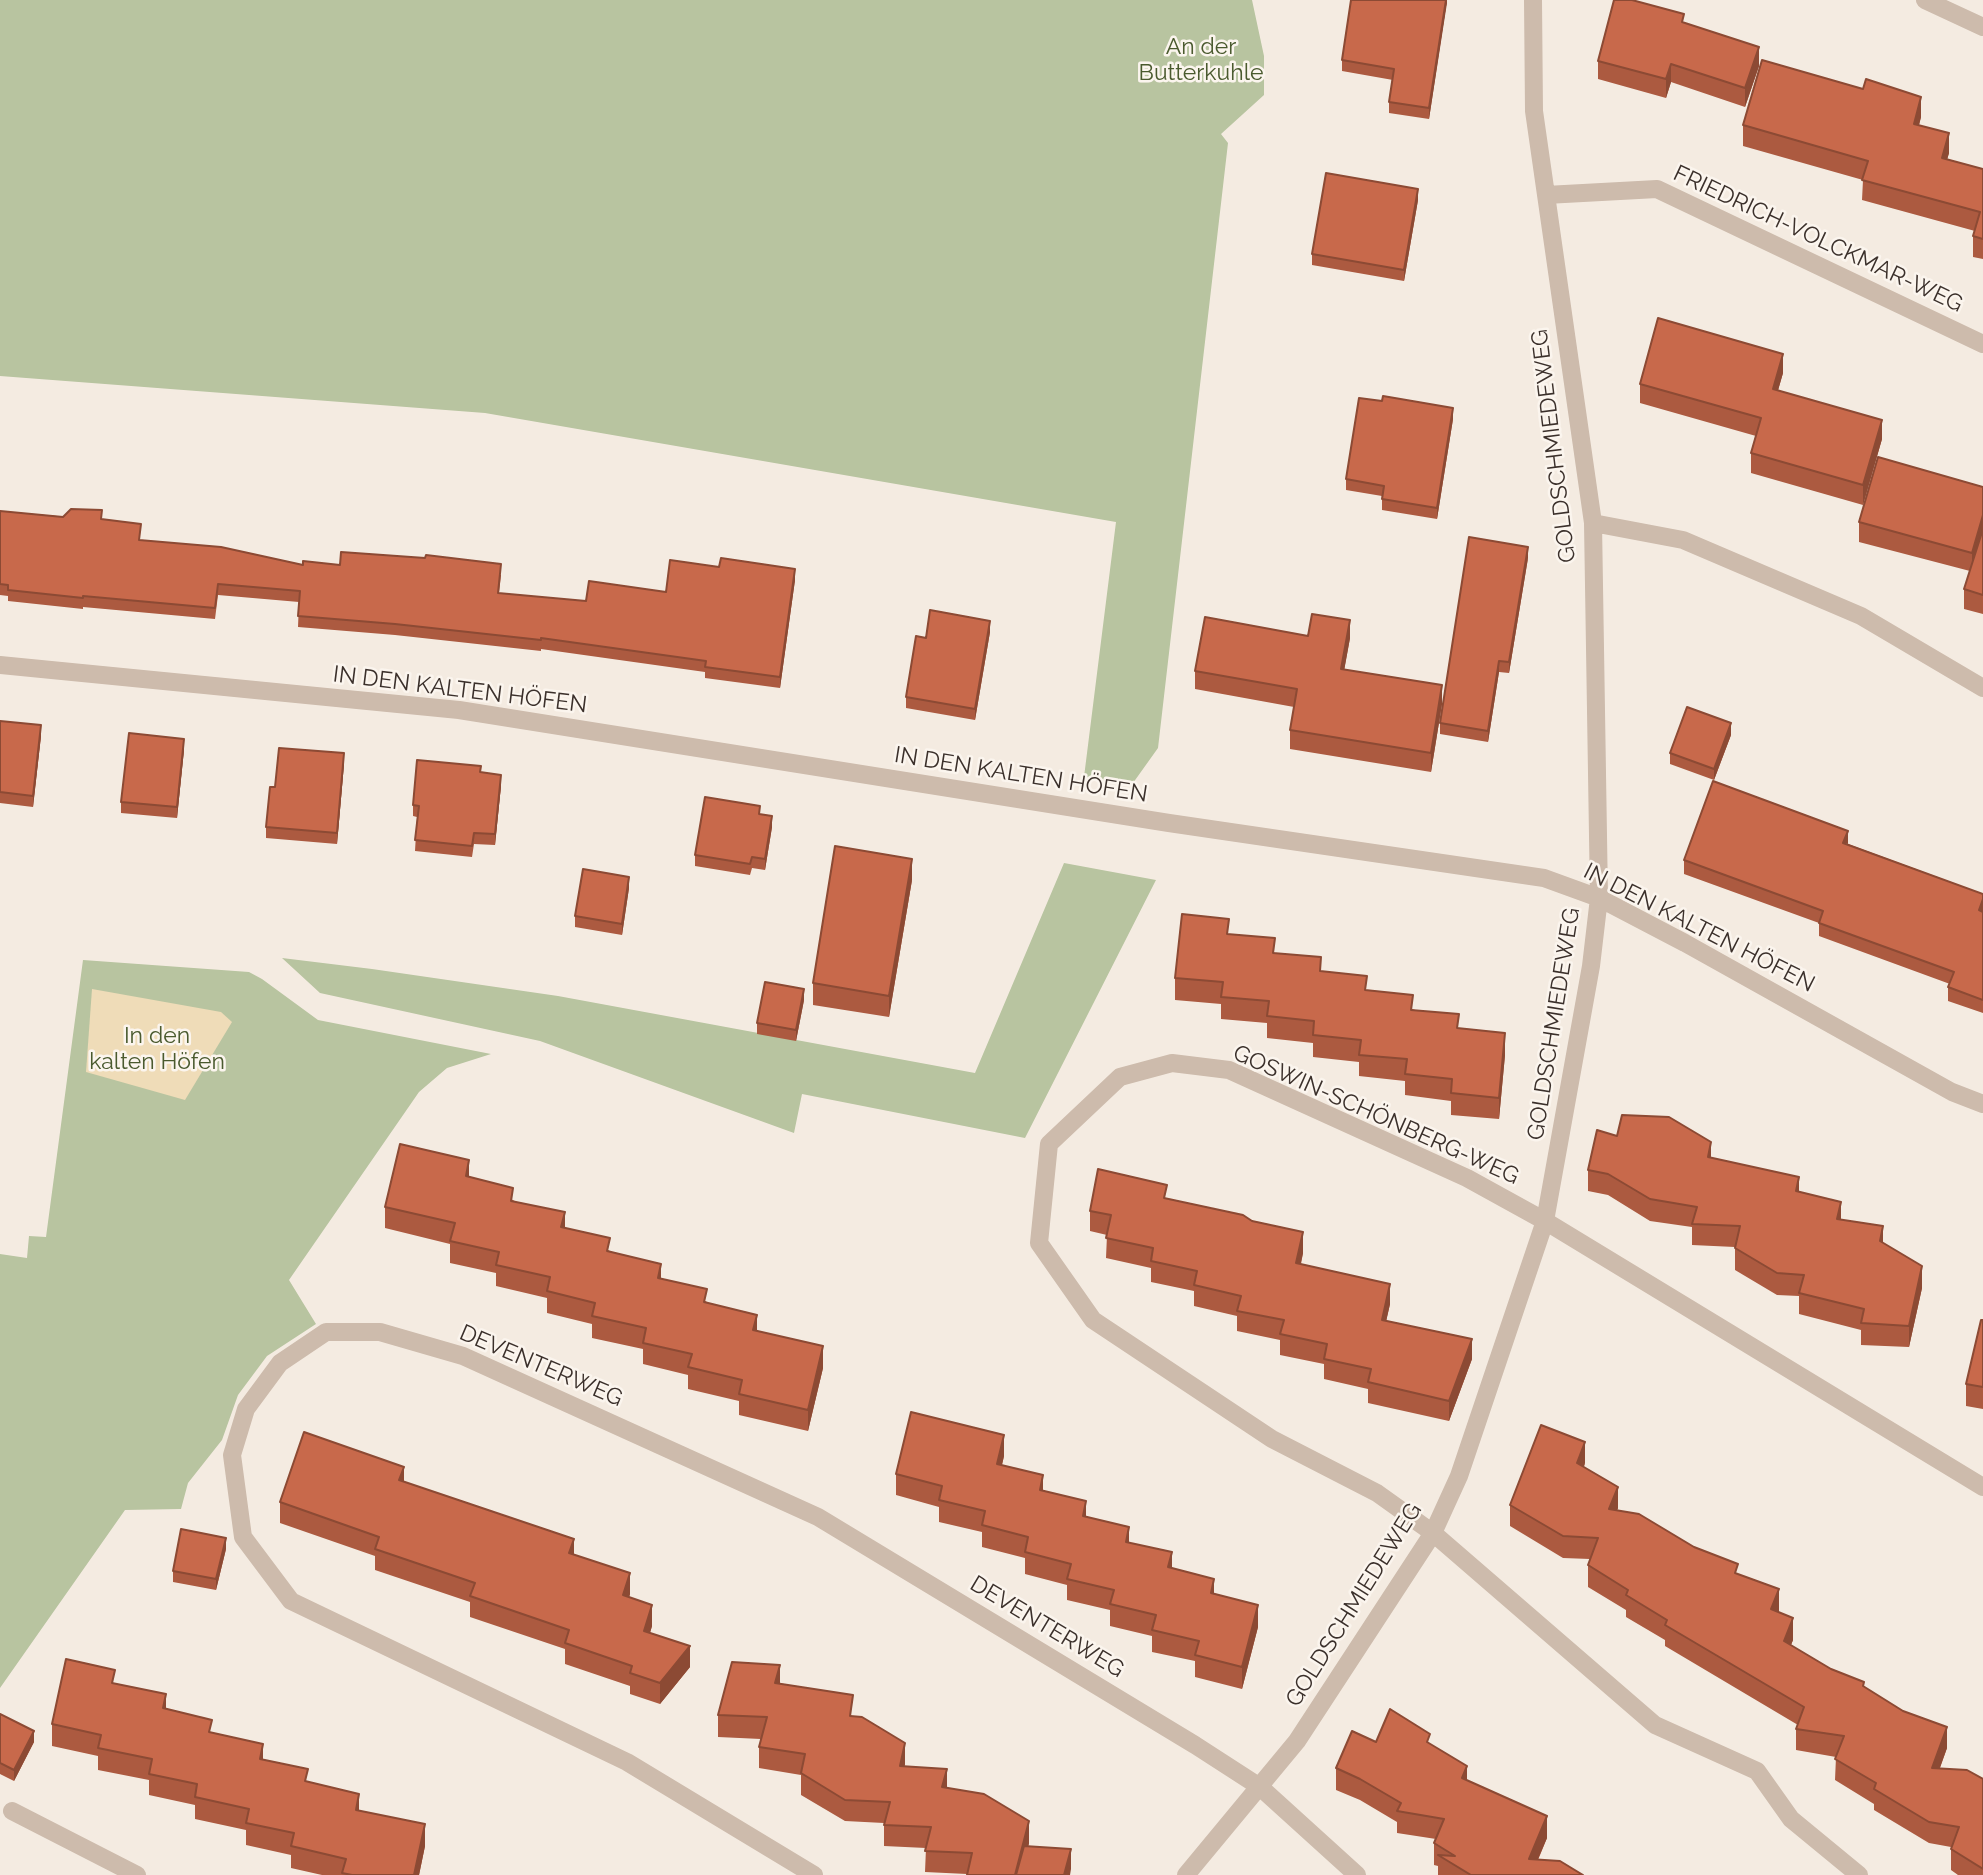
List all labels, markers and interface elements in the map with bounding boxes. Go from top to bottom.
park label: An der Butterkuhle [1139,33,1263,87]
street label: FRIEDRICH-VOLCKMAR-WEG [1669,160,1967,318]
street label: GOLDSCHMIEDEWEG [1526,328,1582,564]
street label: IN DEN KALTEN HÖFEN [331,661,589,719]
street label: IN DEN KALTEN HÖFEN [893,741,1149,809]
street label: IN DEN KALTEN HÖFEN [1579,858,1819,998]
street label: GOLDSCHMIEDEWEG [1522,906,1586,1142]
park label: In den kalten Höfen [89,1022,225,1076]
street label: GOSWIN-SCHÖNBERG-WEG [1229,1039,1523,1191]
street label: DEVENTERWEG [455,1319,627,1413]
street label: GOLDSCHMIEDEWEG [1280,1498,1428,1712]
street label: DEVENTERWEG [965,1570,1129,1684]

